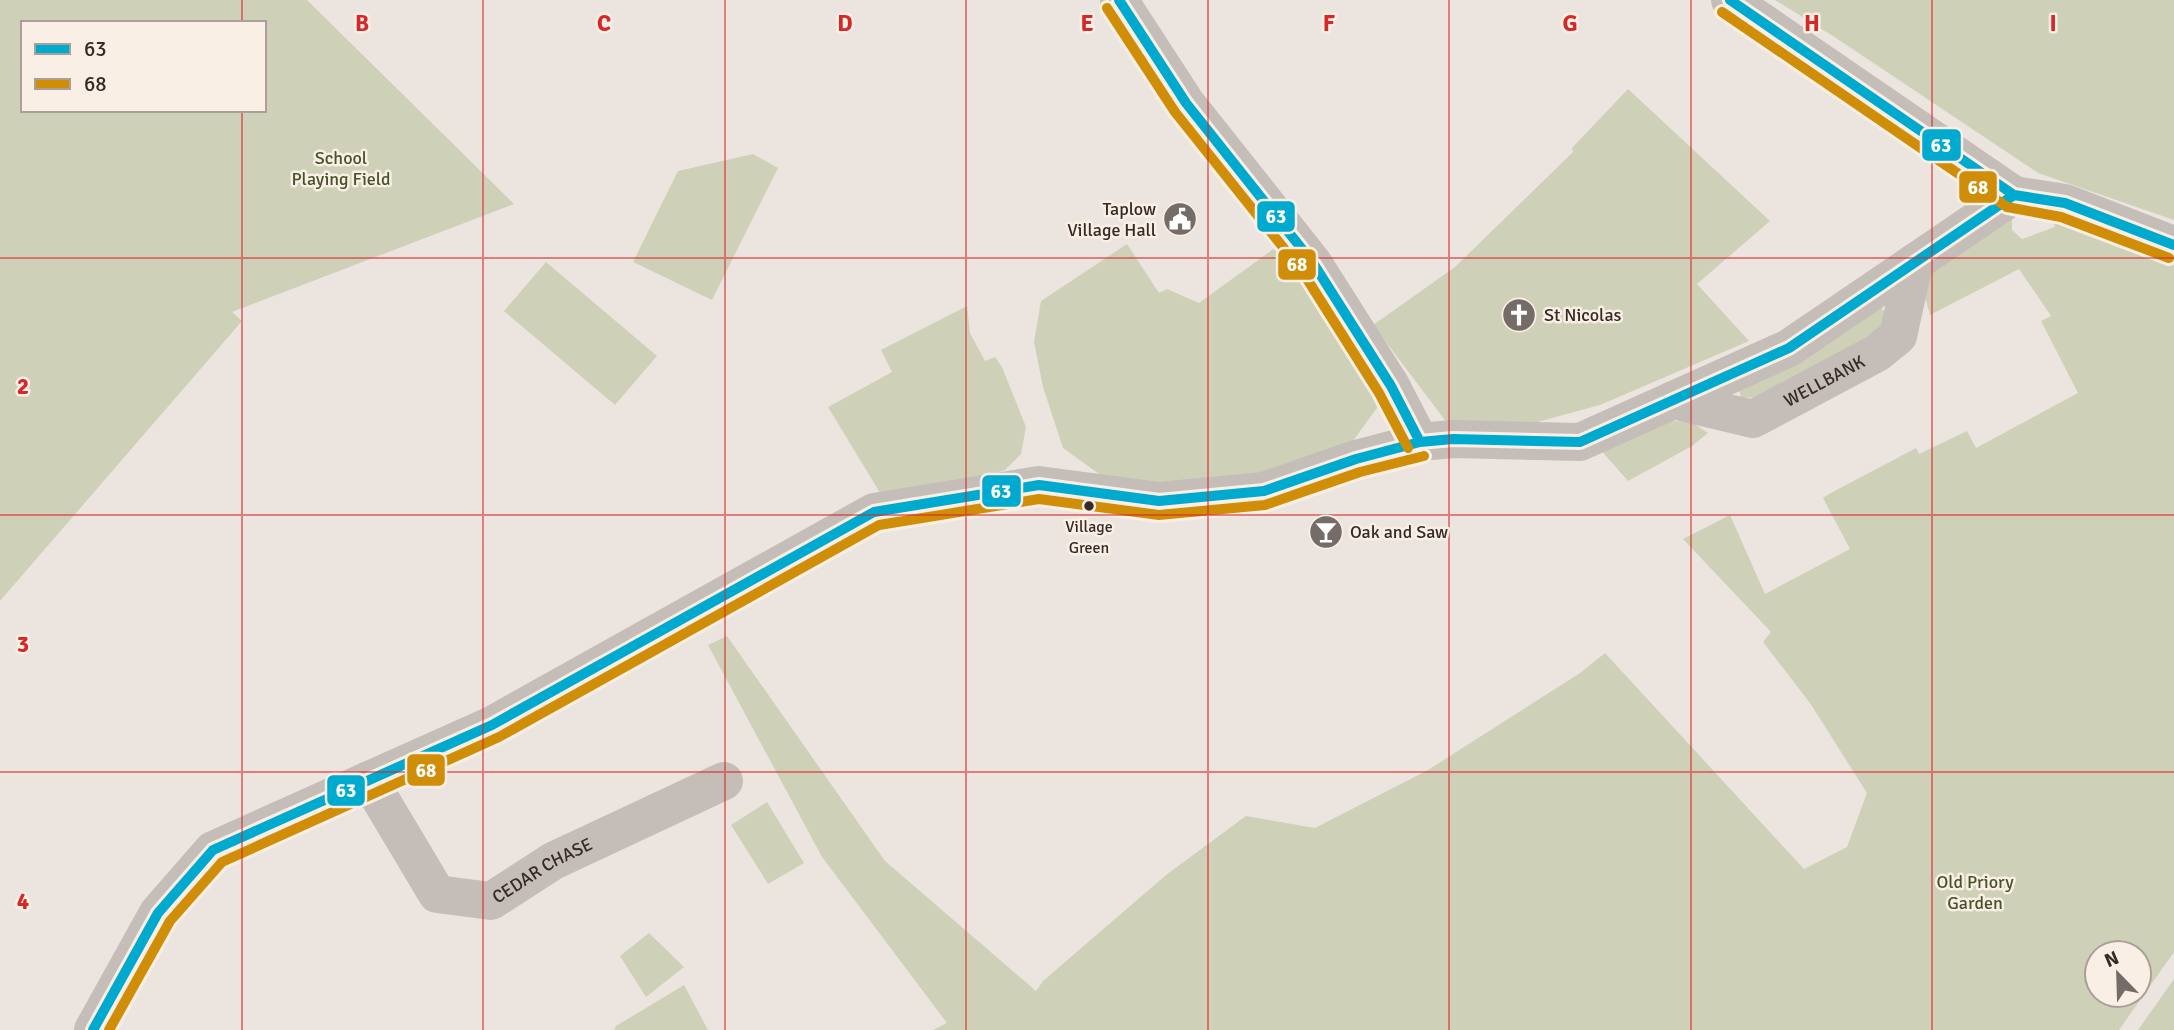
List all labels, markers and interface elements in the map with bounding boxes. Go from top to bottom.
text: B [355,9,369,38]
text: C [597,9,611,38]
text: D [837,9,853,38]
text: E [1080,9,1094,38]
text: F [1323,9,1335,38]
text: G [1562,9,1578,38]
text: H [1804,9,1820,38]
text: I [2049,9,2057,38]
legend [21,21,266,112]
text: 63 [84,36,107,62]
text: 68 [84,71,107,97]
line badge: 63 [1921,128,1962,162]
text: 63 [1931,134,1951,158]
park label: School Playing Field [291,147,391,190]
line badge: 68 [1958,170,1998,204]
text: 68 [1968,176,1988,200]
place label: Taplow Village Hall [1067,198,1156,241]
public building icon: Taplow Village Hall [1161,200,1199,238]
line badge: 63 [1256,200,1296,233]
text: 63 [1266,205,1286,229]
line badge: 68 [1277,248,1317,281]
text: 68 [1287,253,1307,277]
church icon: St Nicolas [1500,296,1538,334]
place label: St Nicolas [1544,304,1622,326]
street label: WELLBANK [1780,350,1869,412]
text: 2 [17,372,29,401]
line badge: 63 [981,474,1022,508]
text: 63 [991,480,1011,504]
marker: Village Green [1082,499,1096,513]
bar icon: Oak and Saw [1307,513,1345,551]
place label: Village Green [1065,517,1113,558]
place label: Oak and Saw [1350,521,1448,543]
text: 3 [17,630,29,659]
line badge: 68 [406,753,446,787]
text: 68 [416,759,436,783]
line badge: 63 [326,774,366,807]
text: 63 [336,779,356,803]
street label: CEDAR CHASE [488,833,596,908]
park label: Old Priory Garden [1936,871,2014,914]
text: 4 [17,887,29,916]
north arrow [2083,939,2153,1009]
text: N [2101,946,2123,973]

